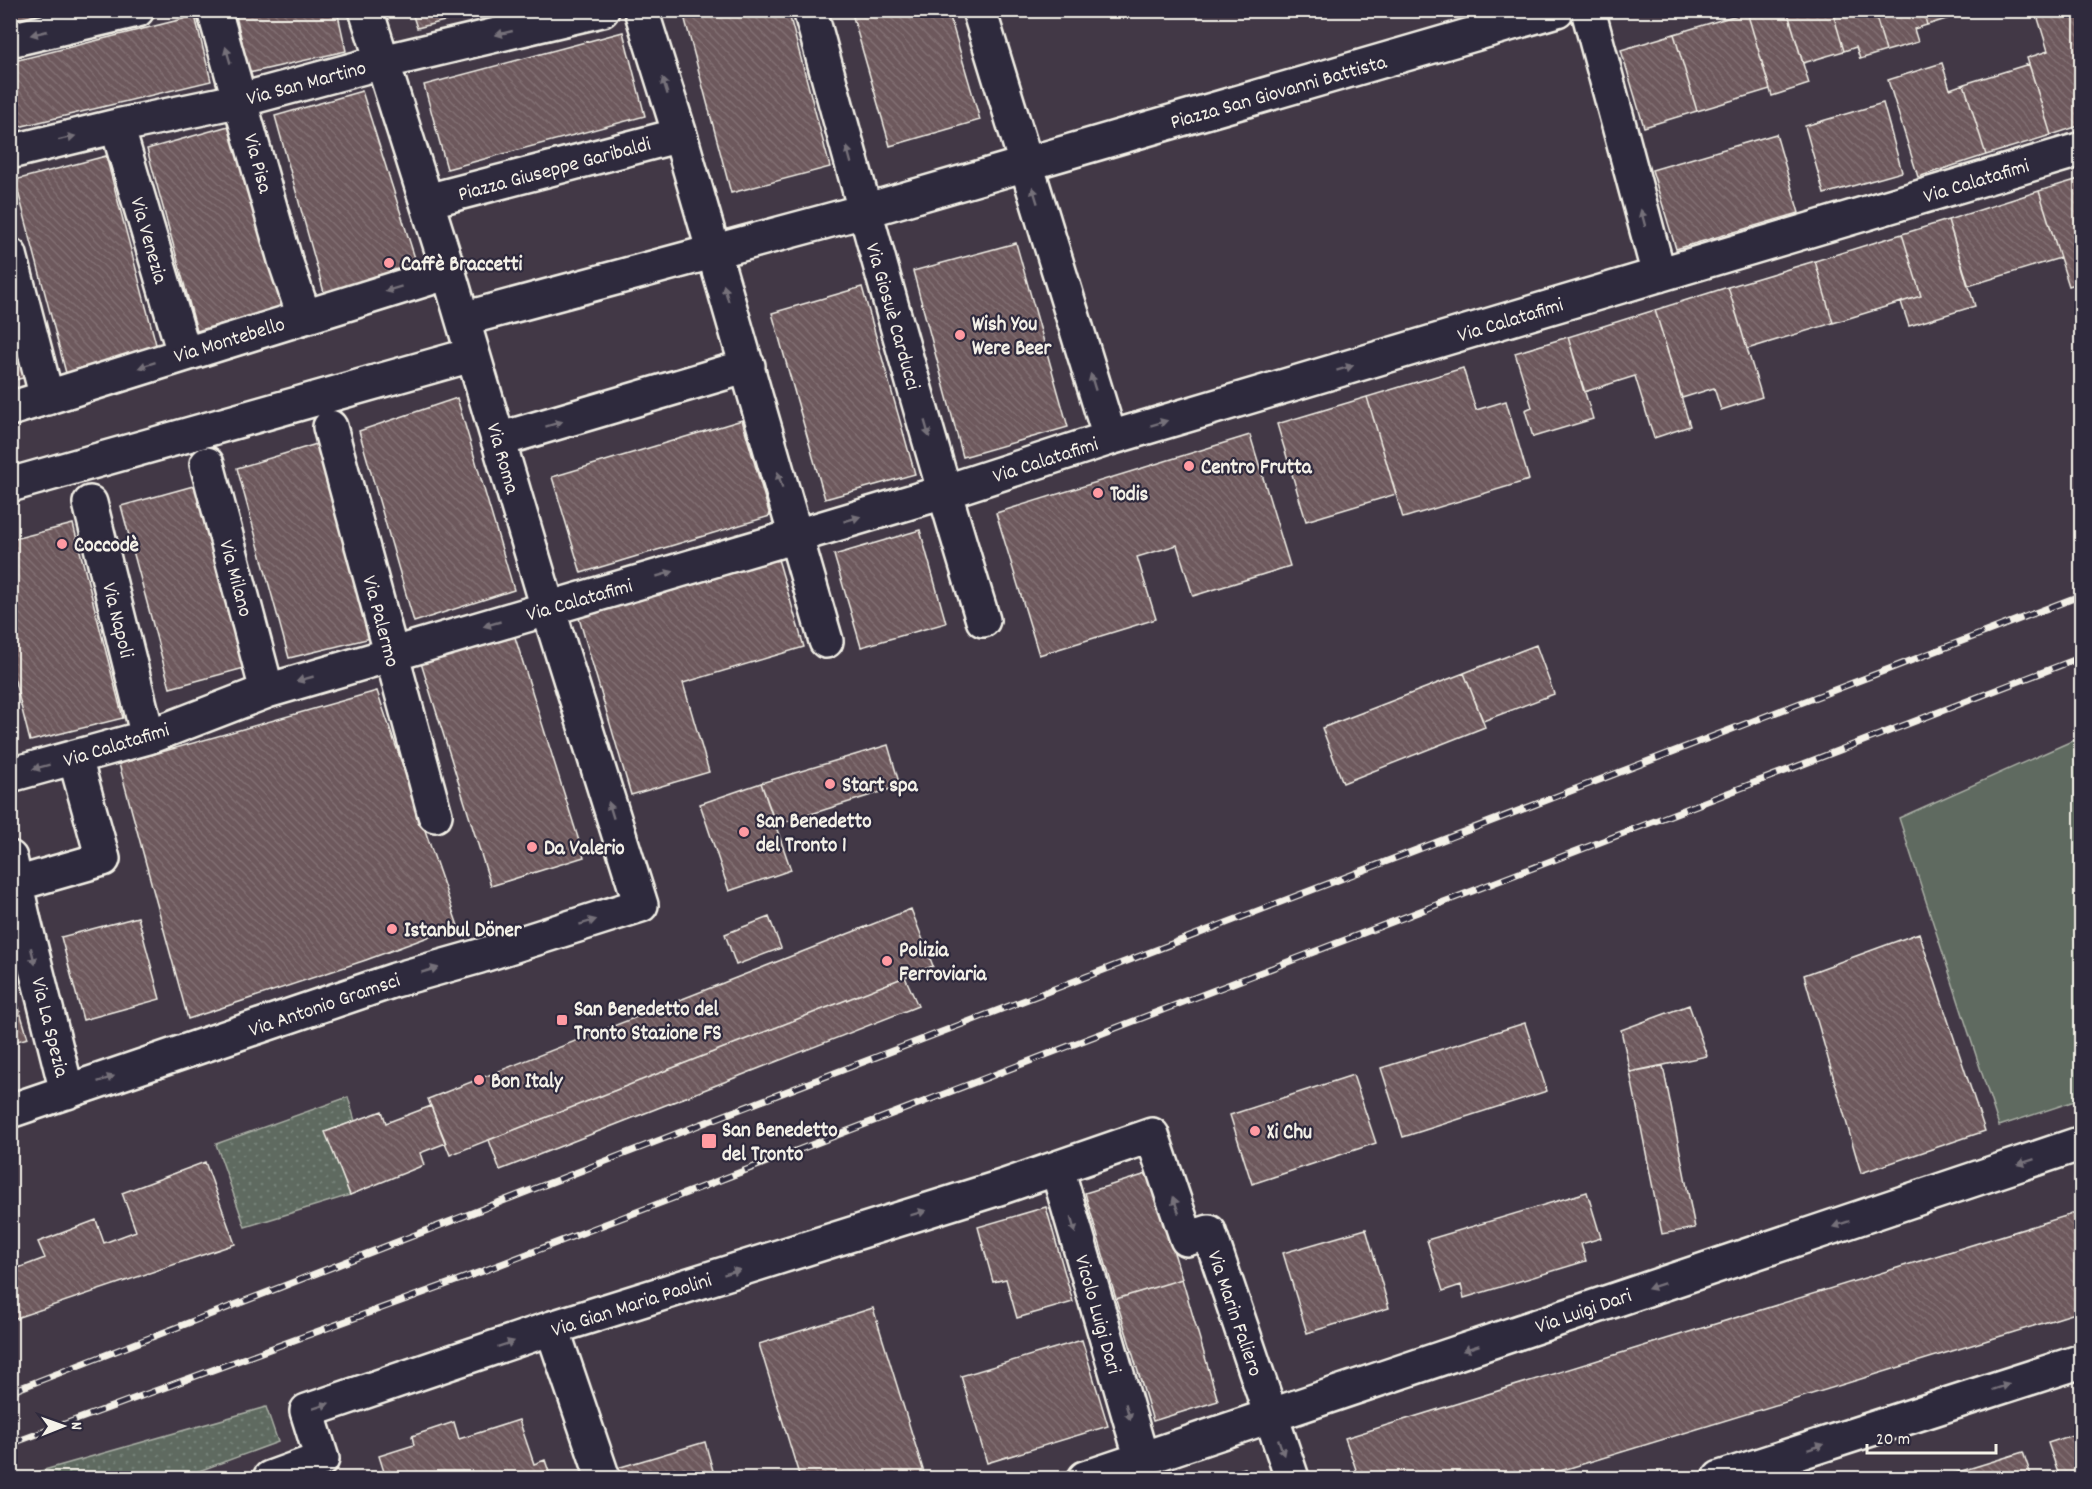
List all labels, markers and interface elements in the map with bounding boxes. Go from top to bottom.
one-way arrow [29,29,48,39]
one-way arrow [494,29,513,39]
one-way arrow [223,46,232,64]
street label: Piazza San Giovanni Battista [1167,48,1391,139]
street label: Via San Martino [244,55,370,115]
one-way arrow [660,77,669,95]
street label: Via Pisa [234,131,279,198]
street label: Piazza Giuseppe Garibaldi [455,131,655,211]
one-way arrow [58,133,76,143]
one-way arrow [844,145,853,163]
street label: Via Calatafimi [1920,153,2034,213]
one-way arrow [1030,186,1039,204]
street label: Via Venezia [120,194,174,289]
one-way arrow [1638,209,1647,227]
street label: Via Giosuè Carducci [856,240,926,394]
place label: Caffè Braccetti [401,251,523,281]
marker: Caffè Braccetti [382,256,396,270]
one-way arrow [721,284,730,302]
one-way arrow [384,285,402,294]
street label: Via Calatafimi [1454,292,1568,352]
street label: Via Montebello [171,311,289,373]
place label: Wish You Were Beer [972,311,1053,365]
marker: Wish You Were Beer [953,328,967,342]
one-way arrow [138,361,156,371]
one-way arrow [1337,363,1355,372]
one-way arrow [1088,373,1097,391]
one-way arrow [1150,418,1168,427]
one-way arrow [545,419,563,428]
street label: Via Roma [477,420,526,499]
one-way arrow [922,420,932,438]
street label: Via Calatafimi [989,431,1103,493]
place label: Centro Frutta [1201,454,1313,484]
marker: Centro Frutta [1182,459,1196,473]
one-way arrow [775,471,784,489]
place label: Todis [1110,481,1149,511]
marker: Todis [1091,486,1105,500]
one-way arrow [843,514,861,523]
place label: Coccodè [74,532,139,562]
marker: Coccodè [55,537,69,551]
street label: Via Milano [209,537,259,621]
one-way arrow [656,569,674,578]
street label: Via Calatafimi [523,572,637,631]
street label: Via Palermo [352,573,406,671]
street label: Via Napoli [92,580,140,662]
one-way arrow [483,620,501,629]
one-way arrow [296,675,314,685]
street label: Via Calatafimi [60,717,174,777]
one-way arrow [32,763,50,772]
place label: Start spa [842,772,919,802]
marker: Start spa [823,777,837,791]
one-way arrow [605,801,615,819]
place label: San Benedetto del Tronto 1 [756,808,872,862]
marker: San Benedetto del Tronto 1 [737,825,751,839]
place label: Da Valerio [544,835,625,865]
marker: Da Valerio [525,840,539,854]
place label: Istanbul Döner [404,917,523,947]
one-way arrow [579,917,597,926]
marker: Istanbul Döner [385,922,399,936]
place label: Polizia Ferroviaria [899,937,988,991]
one-way arrow [29,947,39,965]
marker: Polizia Ferroviaria [880,954,894,968]
one-way arrow [421,965,439,974]
street label: Via Antonio Gramsci [245,967,405,1047]
street label: Via La Spezia [21,975,75,1082]
place label: San Benedetto del Tronto Stazione FS [574,996,722,1050]
marker: San Benedetto del Tronto Stazione FS [555,1013,569,1027]
place label: Bon Italy [491,1068,564,1098]
one-way arrow [97,1073,115,1083]
marker: Bon Italy [472,1073,486,1087]
place label: San Benedetto del Tronto [722,1117,838,1171]
place label: Xi Chu [1267,1119,1312,1149]
marker: Xi Chu [1248,1124,1262,1138]
marker: San Benedetto del Tronto [700,1132,718,1150]
one-way arrow [2017,1157,2035,1167]
one-way arrow [1170,1196,1180,1214]
one-way arrow [909,1208,927,1217]
one-way arrow [1069,1216,1078,1234]
one-way arrow [1832,1219,1850,1229]
street label: Via Marin Faliero [1198,1247,1269,1381]
street label: Vicolo Luigi Dari [1065,1252,1127,1378]
one-way arrow [723,1266,741,1276]
street label: Via Gian Maria Paolini [548,1267,716,1347]
one-way arrow [1647,1281,1665,1291]
street label: Via Luigi Dari [1532,1282,1636,1343]
one-way arrow [497,1338,515,1348]
one-way arrow [1462,1343,1480,1353]
one-way arrow [1992,1382,2010,1391]
north arrow [33,1396,93,1456]
one-way arrow [312,1400,330,1410]
one-way arrow [1124,1403,1133,1421]
scale bar [1867,1417,1996,1455]
text: N [64,1422,87,1430]
text: 20 m [1876,1428,1910,1453]
one-way arrow [1277,1438,1286,1456]
one-way arrow [1807,1442,1825,1451]

